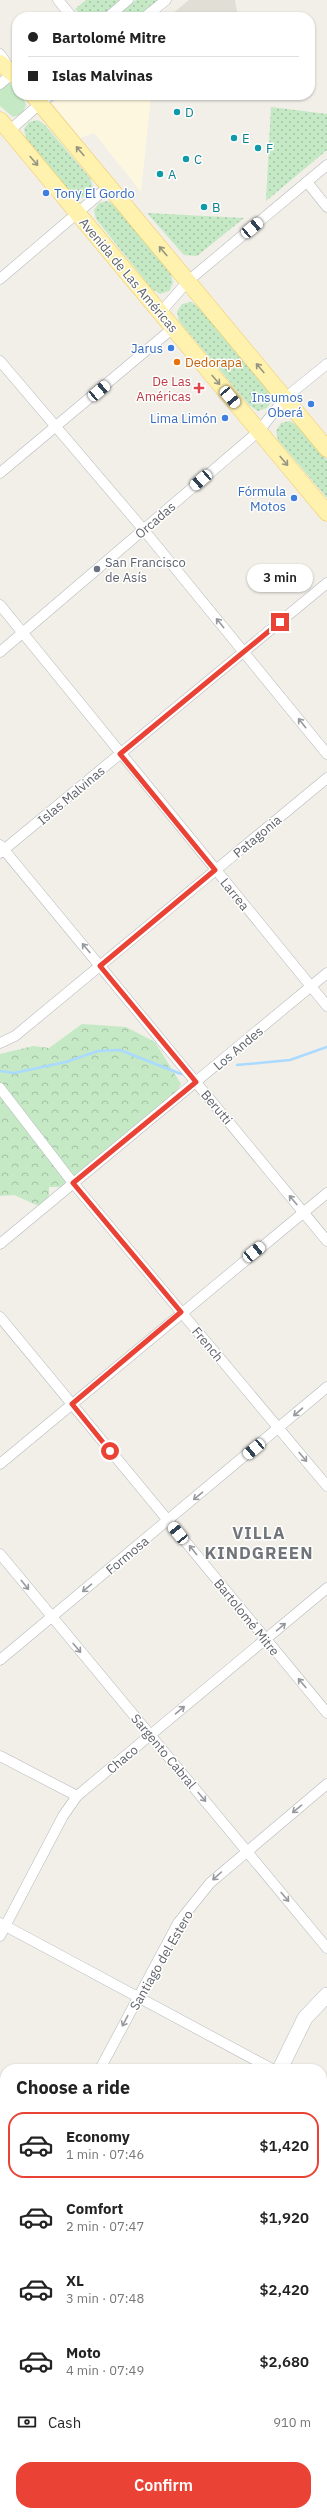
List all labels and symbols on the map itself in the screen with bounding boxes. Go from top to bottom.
place label: D [185,104,194,121]
marker: D [172,107,182,117]
place label: E [242,130,250,147]
marker: E [229,133,239,143]
place label: F [266,140,273,157]
marker: F [253,143,263,153]
one-way arrow [76,146,85,156]
place label: C [194,151,202,168]
marker: C [181,154,191,164]
one-way arrow [29,156,38,167]
place label: A [168,166,177,183]
marker: A [155,169,165,179]
place label: Tony El Gordo [54,185,135,202]
marker: Tony El Gordo [41,188,51,198]
place label: B [212,199,221,216]
marker: B [199,202,209,212]
street label: Avenida de Las Américas [76,214,182,336]
car [239,216,265,240]
one-way arrow [159,246,168,256]
place label: Jarus [131,340,163,357]
marker: Jarus [166,343,176,353]
place label: Dedorapa [185,354,242,371]
marker: Dedorapa [172,357,182,367]
one-way arrow [256,363,265,373]
place label: De Las Américas [136,373,191,405]
one-way arrow [212,374,221,385]
car [86,379,112,403]
marker: De Las Américas [194,383,204,393]
car [218,384,242,410]
place label: Insumos Oberá [252,389,303,421]
marker: Insumos Oberá [306,399,316,409]
place label: Lima Limón [150,410,217,427]
marker: Lima Limón [220,413,230,423]
one-way arrow [279,455,288,466]
car [188,468,214,492]
place label: Fórmula Motos [238,483,286,515]
marker: Fórmula Motos [289,493,299,503]
street label: Orcadas [132,498,179,543]
place label: San Francisco de Asís [105,554,186,586]
marker: San Francisco de Asís [92,564,102,574]
callout: 3 min [247,564,313,592]
route end [271,613,289,631]
one-way arrow [215,617,224,628]
one-way arrow [298,718,307,729]
street label: Islas Malvinas [34,762,108,828]
street label: Patagonia [230,811,285,861]
street label: Larrea [216,875,253,914]
one-way arrow [81,943,90,954]
street label: Los Andes [210,1023,267,1074]
street label: Berutti [197,1087,236,1128]
one-way arrow [289,1194,298,1205]
car [241,1240,267,1264]
street label: French [188,1323,227,1365]
one-way arrow [292,1408,303,1417]
car [241,1437,267,1461]
route start [101,1442,119,1460]
one-way arrow [298,1452,307,1463]
one-way arrow [193,1491,203,1500]
car [166,1520,190,1546]
district label: VILLA KINDGREEN [205,1522,313,1564]
street label: Formosa [102,1532,152,1578]
one-way arrow [188,1545,197,1556]
street label: Bartolomé Mitre [210,1575,283,1659]
one-way arrow [20,1579,29,1590]
one-way arrow [82,1584,93,1593]
one-way arrow [275,1622,286,1631]
one-way arrow [72,1642,81,1653]
one-way arrow [297,1678,306,1689]
one-way arrow [175,1705,186,1714]
street label: Sargento Cabral [127,1710,200,1793]
street label: Chaco [103,1741,142,1778]
one-way arrow [198,1792,207,1803]
one-way arrow [292,1804,302,1813]
one-way arrow [212,1872,222,1881]
one-way arrow [280,1892,289,1903]
street label: Santiago del Estero [126,1907,197,2013]
one-way arrow [121,2015,129,2027]

